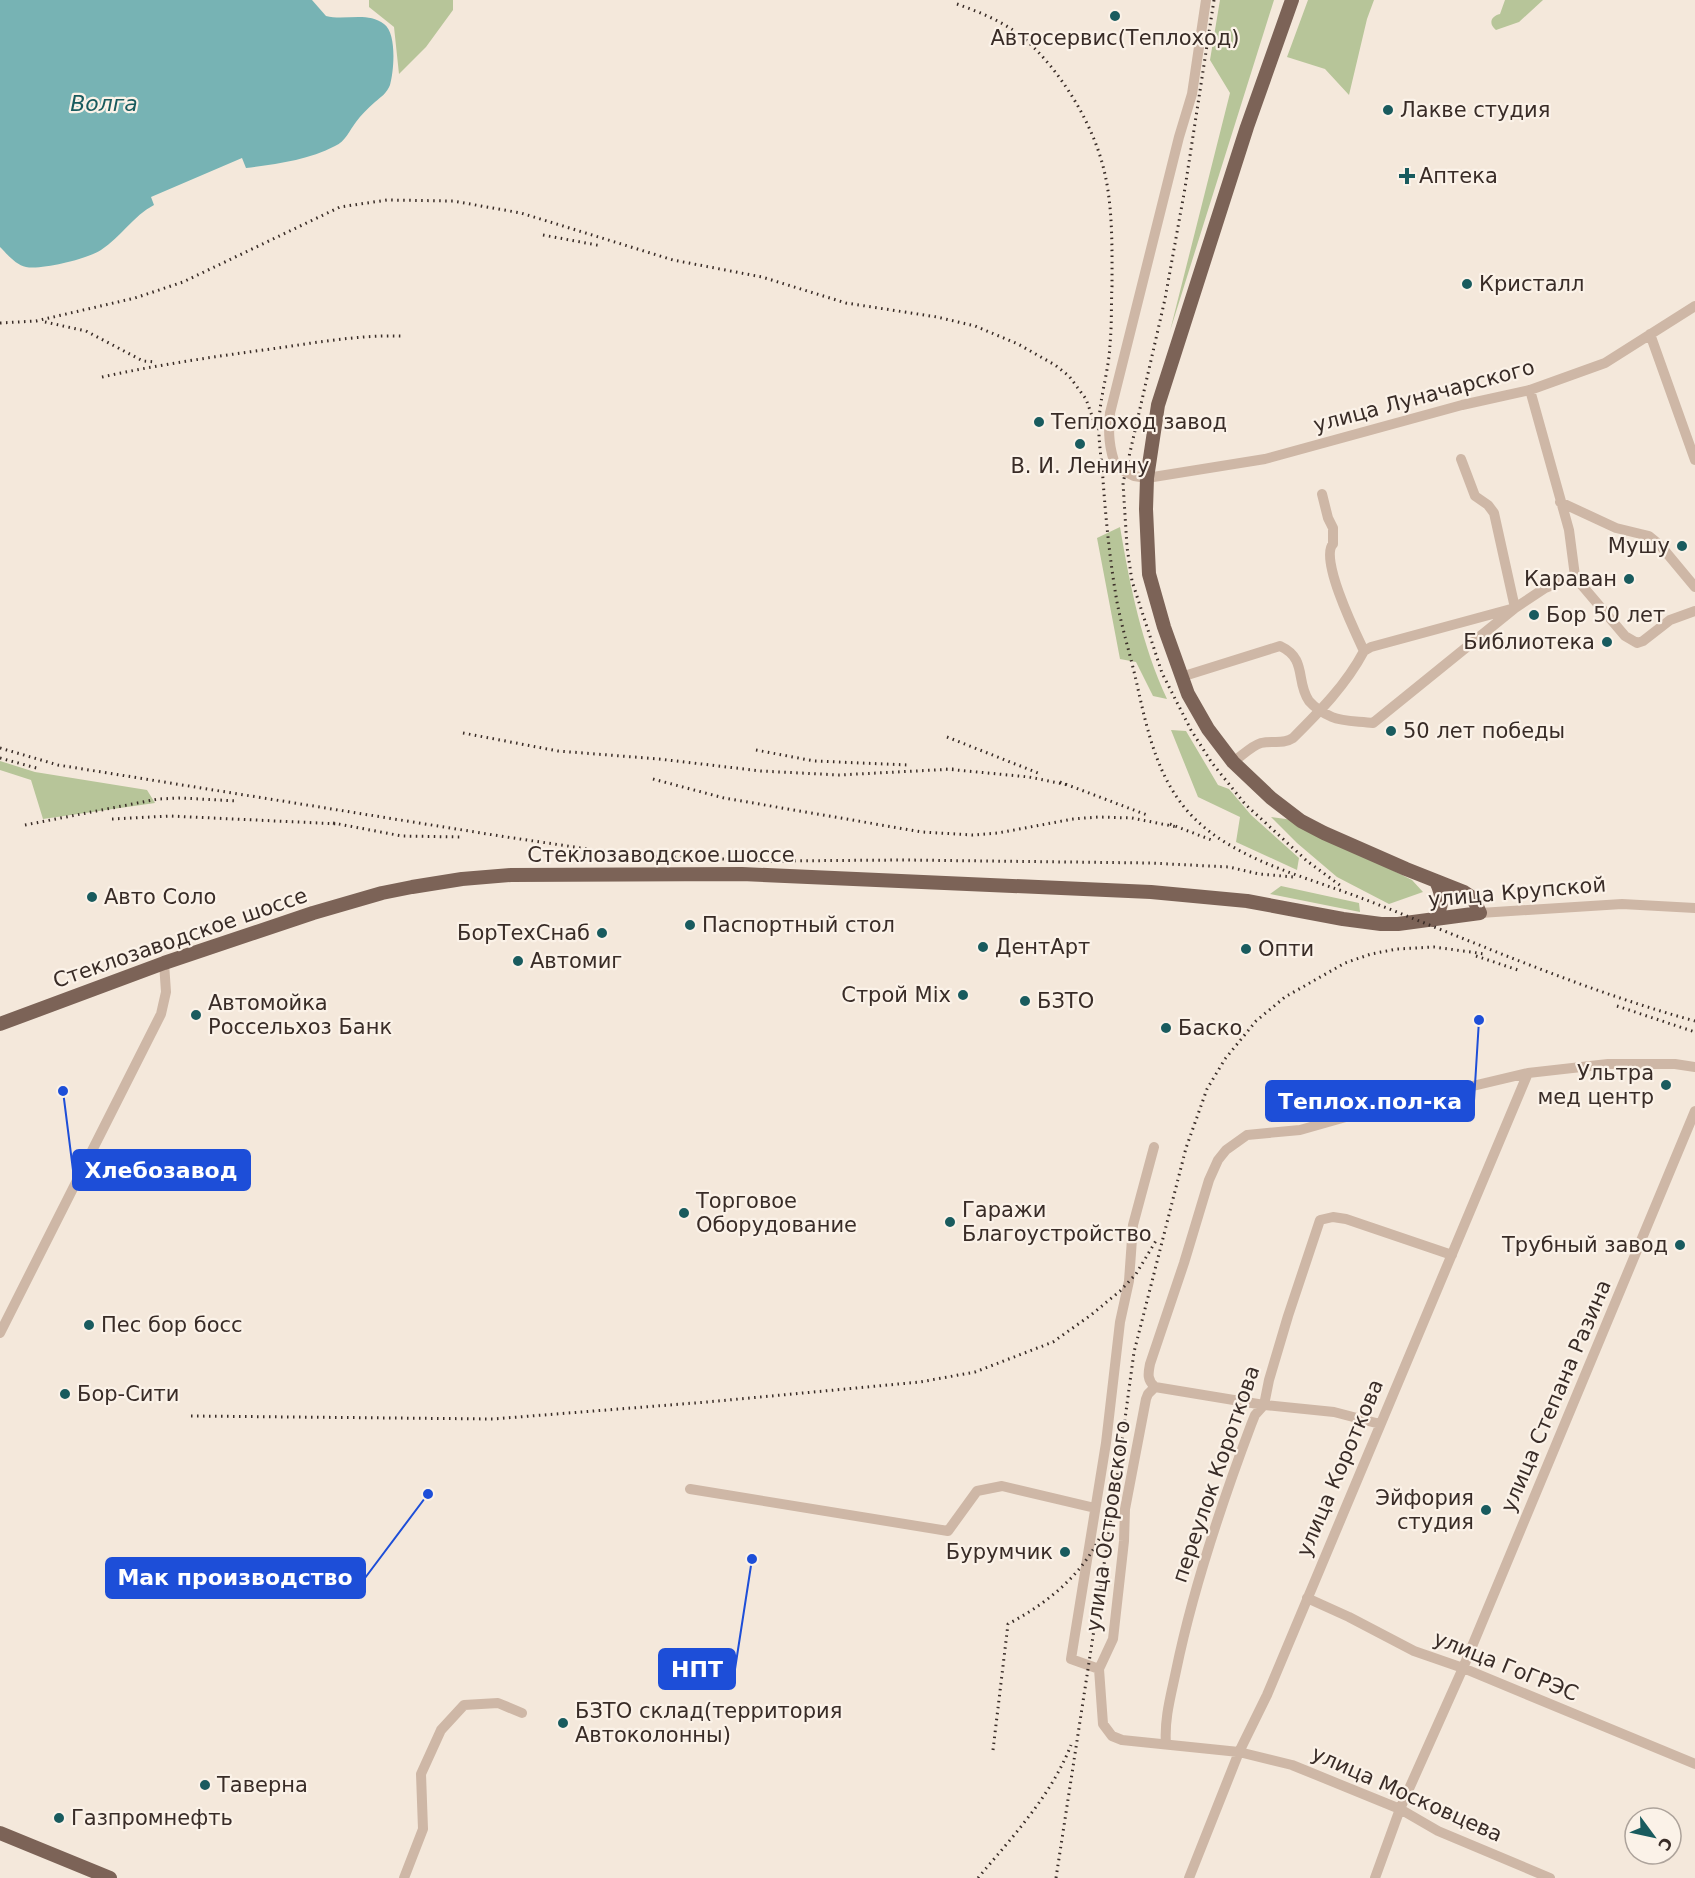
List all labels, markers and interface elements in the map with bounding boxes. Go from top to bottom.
marker: Автосервис(Теплоход) [1108,9,1122,23]
place label: Автосервис(Теплоход) [990,26,1240,50]
water label: Волга [70,91,138,116]
place label: Лакве студия [1400,98,1550,122]
marker: Лакве студия [1381,103,1395,117]
place label: Аптека [1419,164,1498,188]
marker: Аптека [1400,169,1414,183]
place label: Кристалл [1479,272,1584,296]
marker: Кристалл [1460,277,1474,291]
street label: улица Луначарского [1311,355,1537,437]
place label: Теплоход завод [1050,410,1227,434]
marker: Теплоход завод [1032,415,1046,429]
marker: В. И. Ленину [1073,437,1087,451]
place label: В. И. Ленину [1010,454,1150,478]
place label: Мушу [1608,534,1670,558]
marker: Мушу [1675,539,1689,553]
place label: Караван [1524,567,1617,591]
marker: Караван [1622,572,1636,586]
place label: Бор 50 лет [1546,603,1665,627]
marker: Бор 50 лет [1527,608,1541,622]
place label: Библиотека [1463,630,1595,654]
marker: Библиотека [1600,635,1614,649]
place label: 50 лет победы [1403,719,1565,743]
marker: 50 лет победы [1384,724,1398,738]
street label: Стеклозаводское шоссе [527,843,795,867]
street label: улица Крупской [1427,872,1607,912]
street label: Стеклозаводское шоссе [50,883,310,993]
place label: Авто Соло [104,885,216,909]
marker: Авто Соло [85,890,99,904]
place label: Паспортный стол [702,913,895,937]
marker: Паспортный стол [683,918,697,932]
place label: БорТехСнаб [457,921,590,945]
marker: БорТехСнаб [595,926,609,940]
place label: ДентАрт [995,935,1090,959]
place label: Опти [1258,937,1314,961]
marker: ДентАрт [976,940,990,954]
marker: Опти [1239,942,1253,956]
place label: Автомиг [530,949,622,973]
marker: Автомиг [511,954,525,968]
place label: Строй Mix [841,983,951,1007]
marker: Строй Mix [956,988,970,1002]
place label: БЗТО [1037,989,1094,1013]
place label: Автомойка Россельхоз Банк [208,991,392,1039]
marker: БЗТО [1018,994,1032,1008]
marker: Автомойка Россельхоз Банк [189,1008,203,1022]
place label: Баско [1178,1016,1242,1040]
marker: Баско [1159,1021,1173,1035]
place label: Ультра мед центр [1538,1061,1654,1109]
marker: Ультра мед центр [1659,1078,1673,1092]
callout: Теплох.пол-ка [1266,1081,1474,1121]
text: Теплох.пол-ка [1278,1089,1462,1114]
callout: Хлебозавод [73,1150,250,1190]
text: Хлебозавод [85,1158,237,1183]
place label: Торговое Оборудование [695,1189,857,1237]
place label: Гаражи Благоустройство [962,1198,1152,1246]
marker: Торговое Оборудование [677,1206,691,1220]
marker: Гаражи Благоустройство [943,1215,957,1229]
place label: Трубный завод [1501,1233,1668,1257]
marker: Трубный завод [1673,1238,1687,1252]
street label: улица Степана Разина [1496,1276,1616,1516]
place label: Пес бор босс [101,1313,243,1337]
marker: Пес бор босс [82,1318,96,1332]
street label: переулок Короткова [1168,1362,1264,1586]
street label: улица Короткова [1292,1376,1388,1560]
place label: Бор-Сити [77,1382,179,1406]
marker: Бор-Сити [58,1387,72,1401]
street label: улица Островского [1081,1419,1135,1633]
place label: Эйфория студия [1375,1486,1474,1534]
marker: Эйфория студия [1479,1503,1493,1517]
place label: Бурумчик [946,1540,1053,1564]
marker: Бурумчик [1058,1545,1072,1559]
callout: Мак производство [106,1558,365,1598]
text: Мак производство [117,1565,353,1590]
street label: улица ГоГРЭС [1430,1626,1582,1706]
callout: НПТ [659,1649,735,1689]
text: НПТ [671,1657,723,1682]
place label: БЗТО склад(территория Автоколонны) [575,1699,842,1747]
marker: БЗТО склад(территория Автоколонны) [556,1716,570,1730]
street label: улица Московцева [1308,1741,1506,1847]
place label: Таверна [216,1773,308,1797]
marker: Таверна [198,1778,212,1792]
place label: Газпромнефть [71,1806,233,1830]
north arrow [1623,1806,1683,1866]
marker: Газпромнефть [52,1811,66,1825]
text: С [1654,1834,1676,1854]

